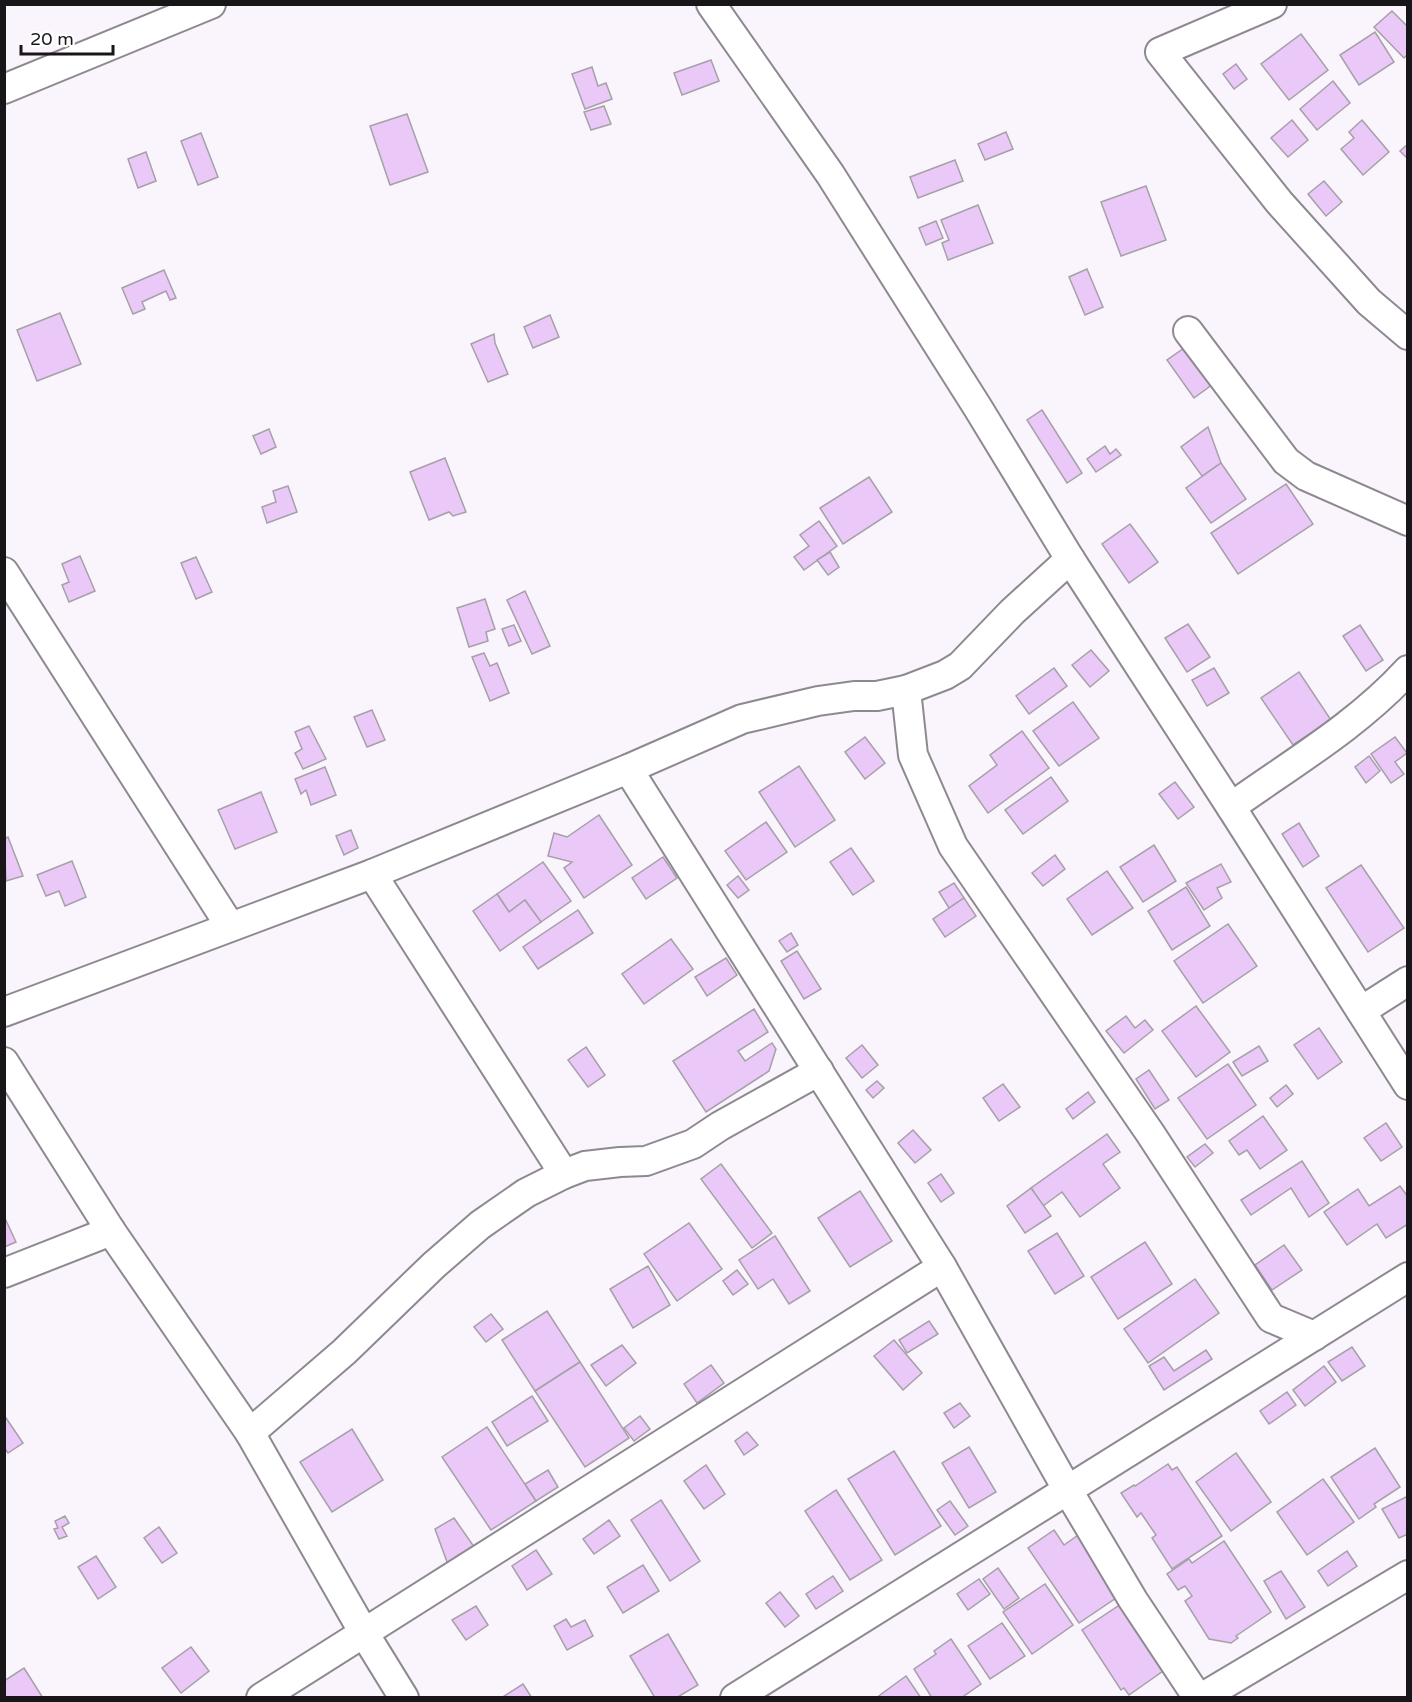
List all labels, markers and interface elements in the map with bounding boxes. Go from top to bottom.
scale bar [21,18,112,56]
text: 20 m [30,28,74,50]

